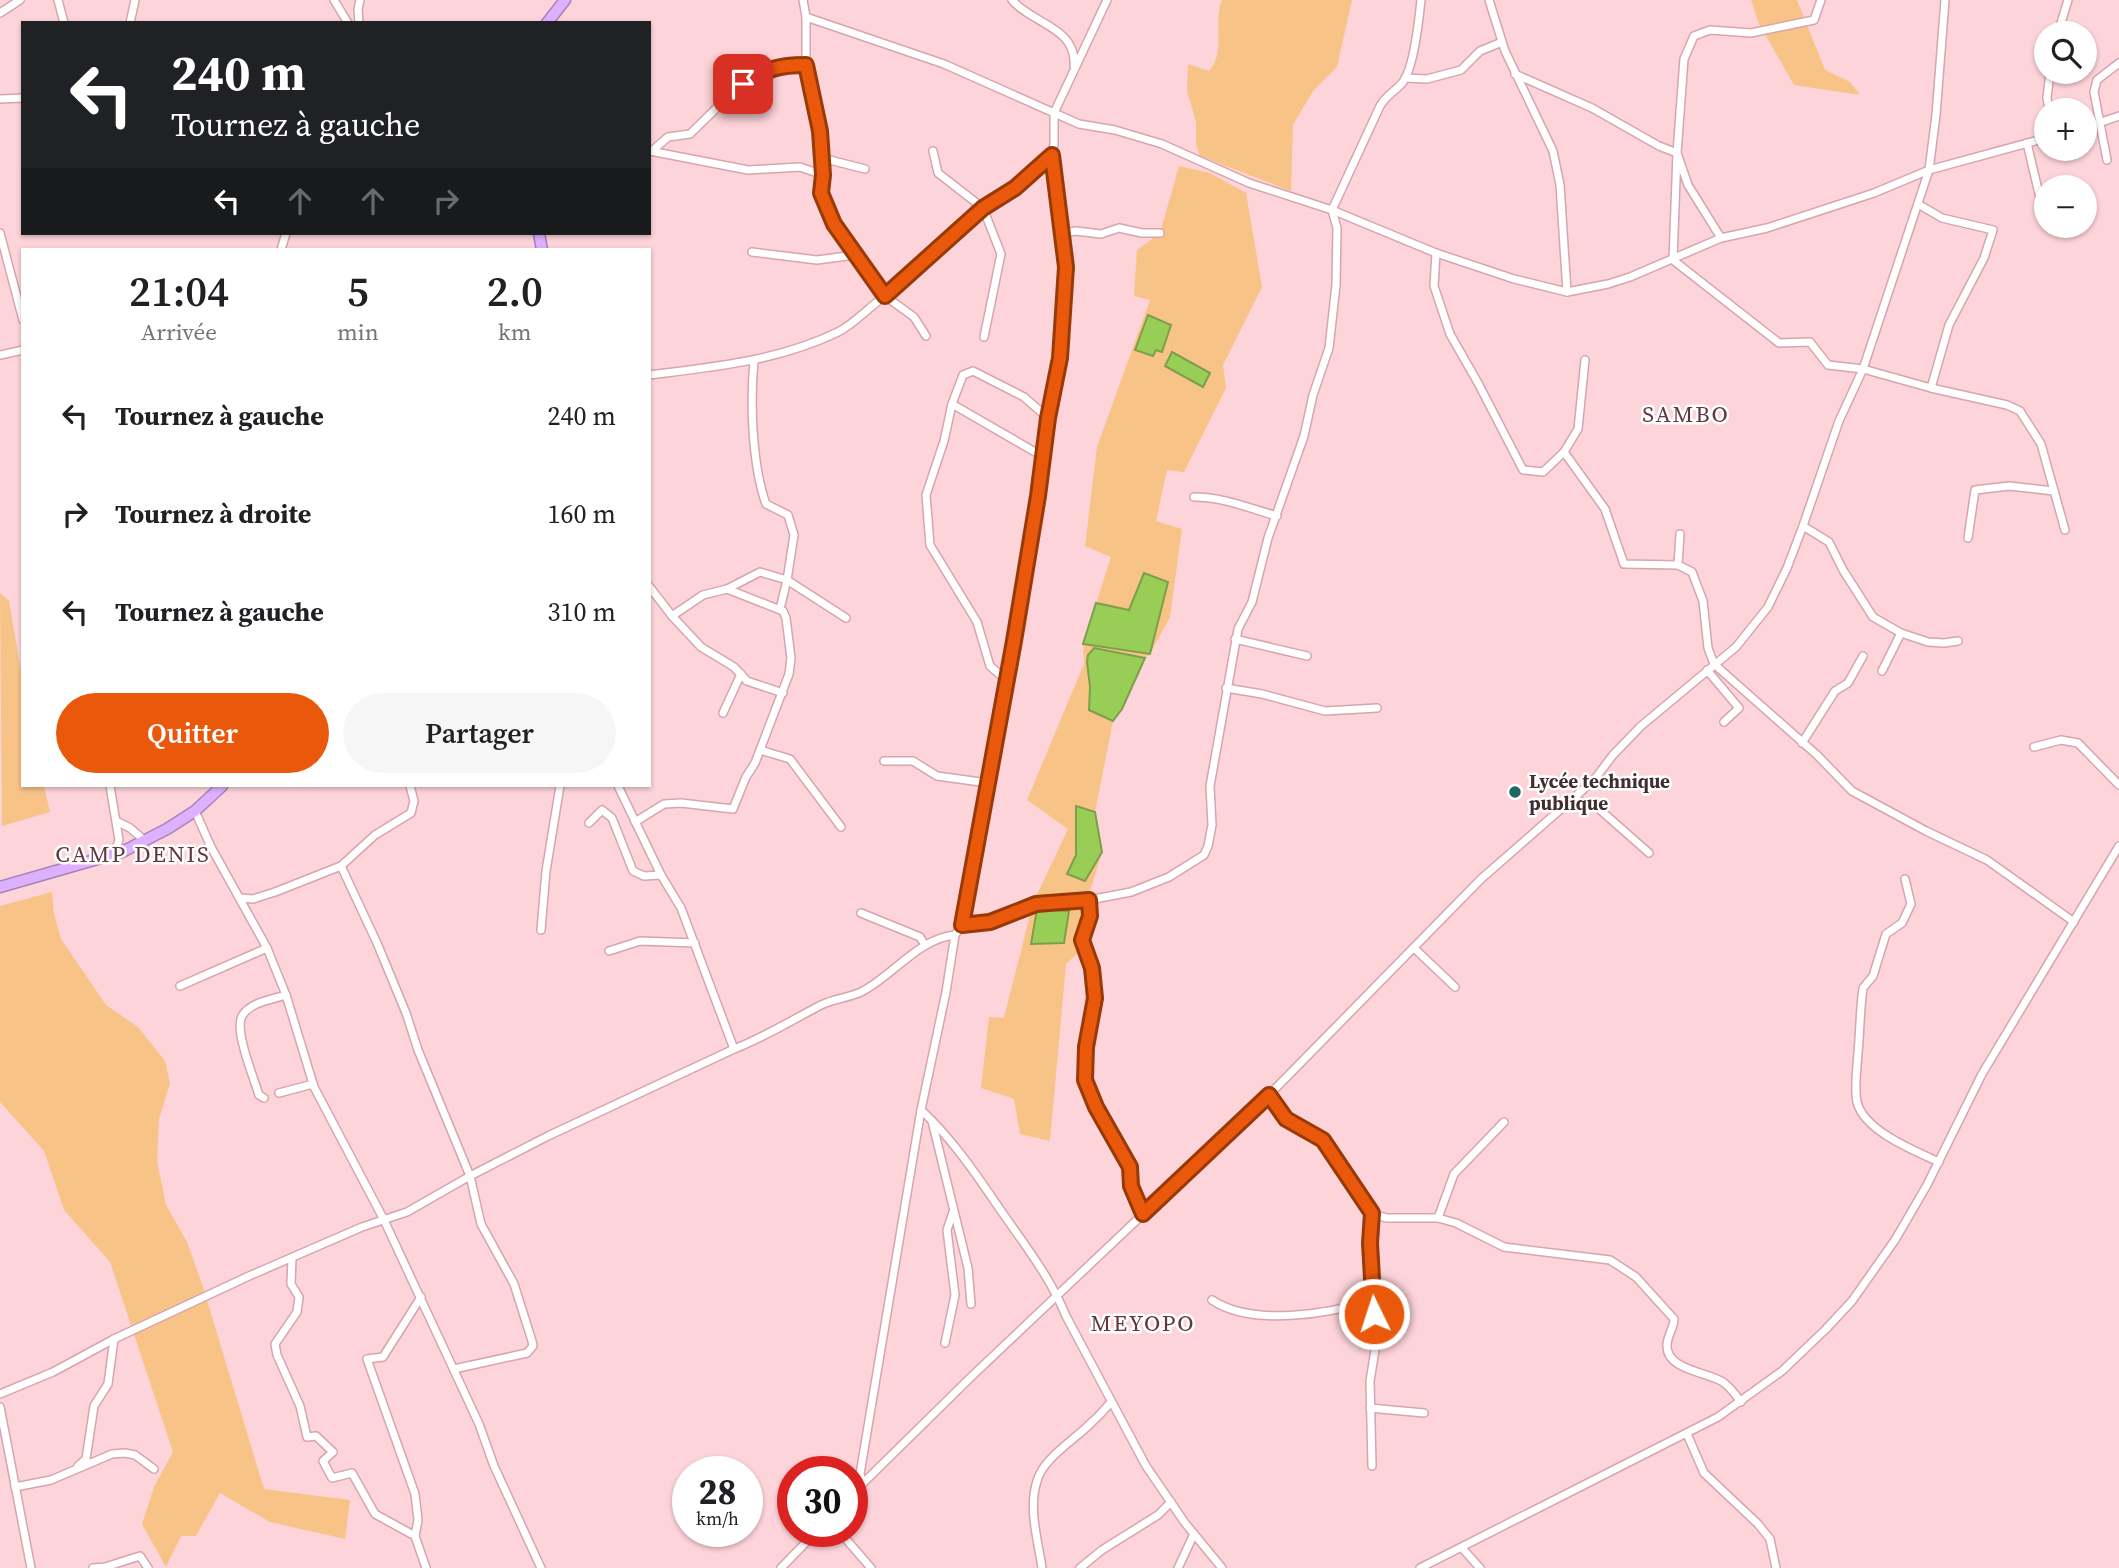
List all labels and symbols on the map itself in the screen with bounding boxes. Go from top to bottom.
pin [713,54,773,114]
district label: SAMBO [1642,398,1730,430]
place label: Lycée technique publique [1529,768,1670,816]
marker: Lycée technique publique [1507,784,1523,800]
district label: CAMP DENIS [55,838,211,870]
position arrow [1337,1277,1411,1351]
district label: MEYOPO [1090,1307,1196,1339]
speed limit sign: 30 [777,1456,868,1547]

